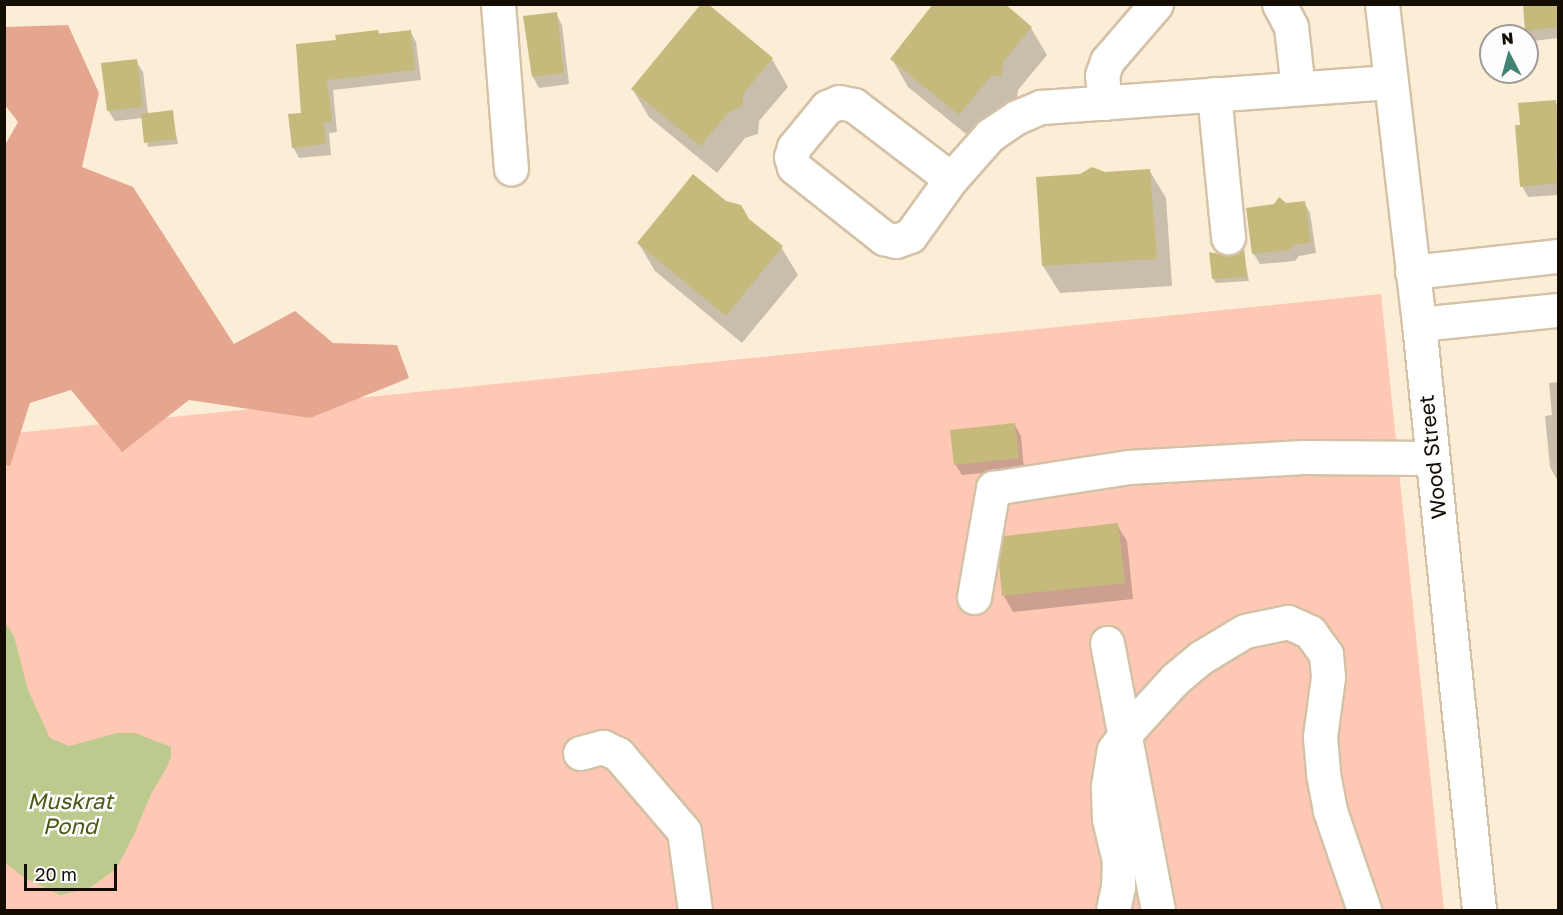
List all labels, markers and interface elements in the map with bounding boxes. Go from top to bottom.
north arrow [1479,24,1539,84]
text: N [1500,28,1514,49]
street label: Wood Street [1413,394,1451,520]
water label: Muskrat Pond [27,787,113,838]
scale bar [27,852,120,890]
text: 20 m [35,863,77,885]

